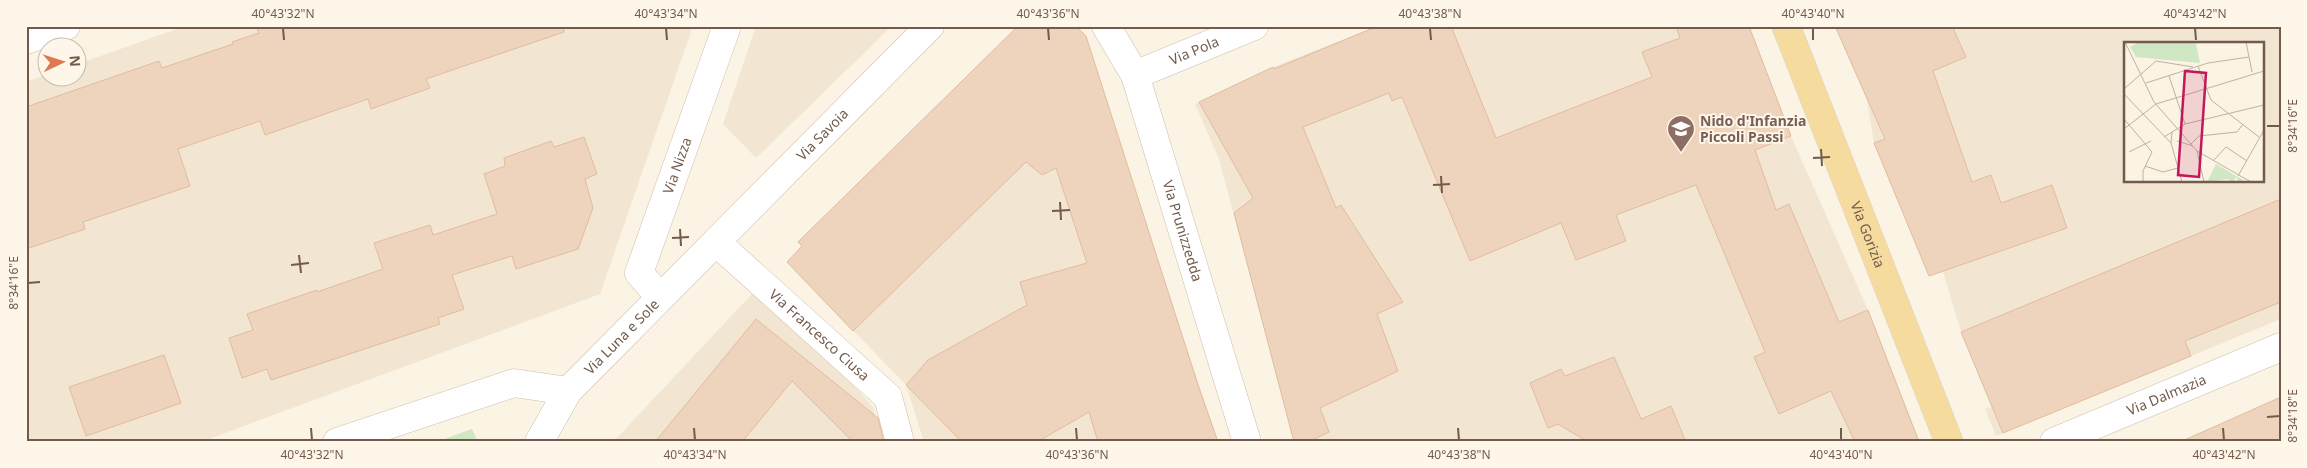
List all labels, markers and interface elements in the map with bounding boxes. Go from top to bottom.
text: 40°43'32"N [251,5,315,22]
text: 40°43'34"N [634,5,698,22]
text: 40°43'36"N [1016,5,1080,22]
text: 40°43'38"N [1398,5,1462,22]
text: 40°43'40"N [1781,5,1845,22]
text: 40°43'42"N [2163,5,2227,22]
street label: Via Pola [1166,31,1222,69]
north arrow [38,38,88,88]
inset map [2124,42,2264,182]
text: N [66,55,85,67]
text: 8°34'16"E [2284,99,2301,153]
street label: Via Savoia [792,104,852,164]
place label: Nido d'Infanzia Piccoli Passi [1700,111,1806,146]
school or university icon: Nido d'Infanzia Piccoli Passi [1666,114,1696,153]
street label: Via Nizza [658,134,696,196]
street label: Via Prunizzedda [1159,178,1207,284]
street label: Via Gorizia [1847,198,1890,270]
text: 8°34'16"E [5,256,22,310]
street label: Via Francesco Ciusa [765,285,874,385]
street label: Via Luna e Sole [580,295,663,378]
street label: Via Dalmazia [2124,369,2209,419]
text: 8°34'18"E [2284,389,2301,443]
text: 40°43'32"N [280,446,344,463]
text: 40°43'34"N [663,446,727,463]
text: 40°43'36"N [1045,446,1109,463]
text: 40°43'38"N [1427,446,1491,463]
text: 40°43'40"N [1809,446,1873,463]
text: 40°43'42"N [2192,446,2256,463]

